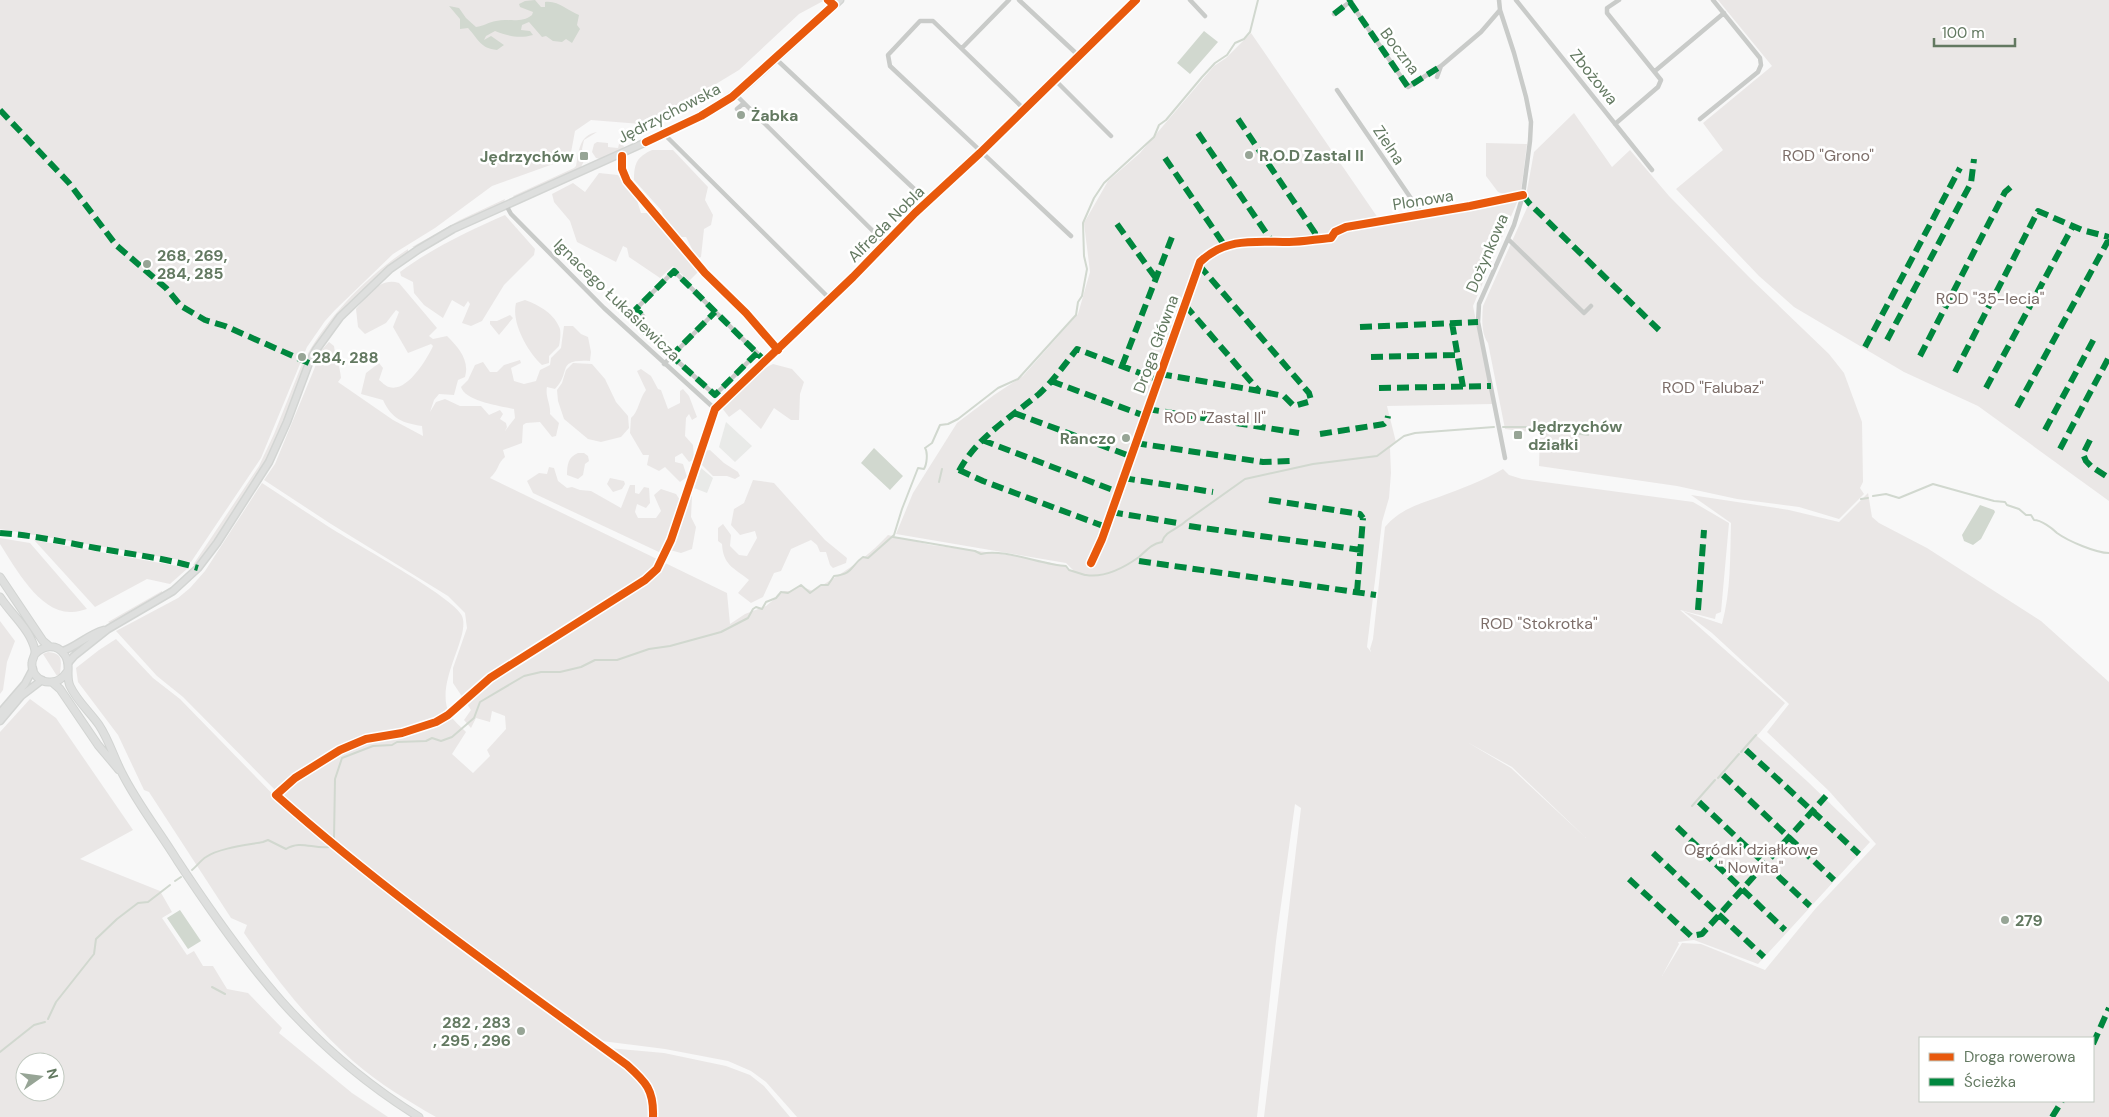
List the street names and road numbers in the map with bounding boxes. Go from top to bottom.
street label: Boczna [1376,23,1424,79]
street label: Zbożowa [1565,45,1623,109]
street label: Jędrzychowska [614,78,724,148]
street label: Zielna [1368,121,1410,169]
street label: Alfreda Nobla [843,181,929,267]
street label: Plonowa [1391,185,1455,215]
street label: Dożynkowa [1461,211,1513,295]
street label: Ignacego Łukasiewicza [549,234,685,366]
street label: Droga Główna [1129,292,1183,396]

